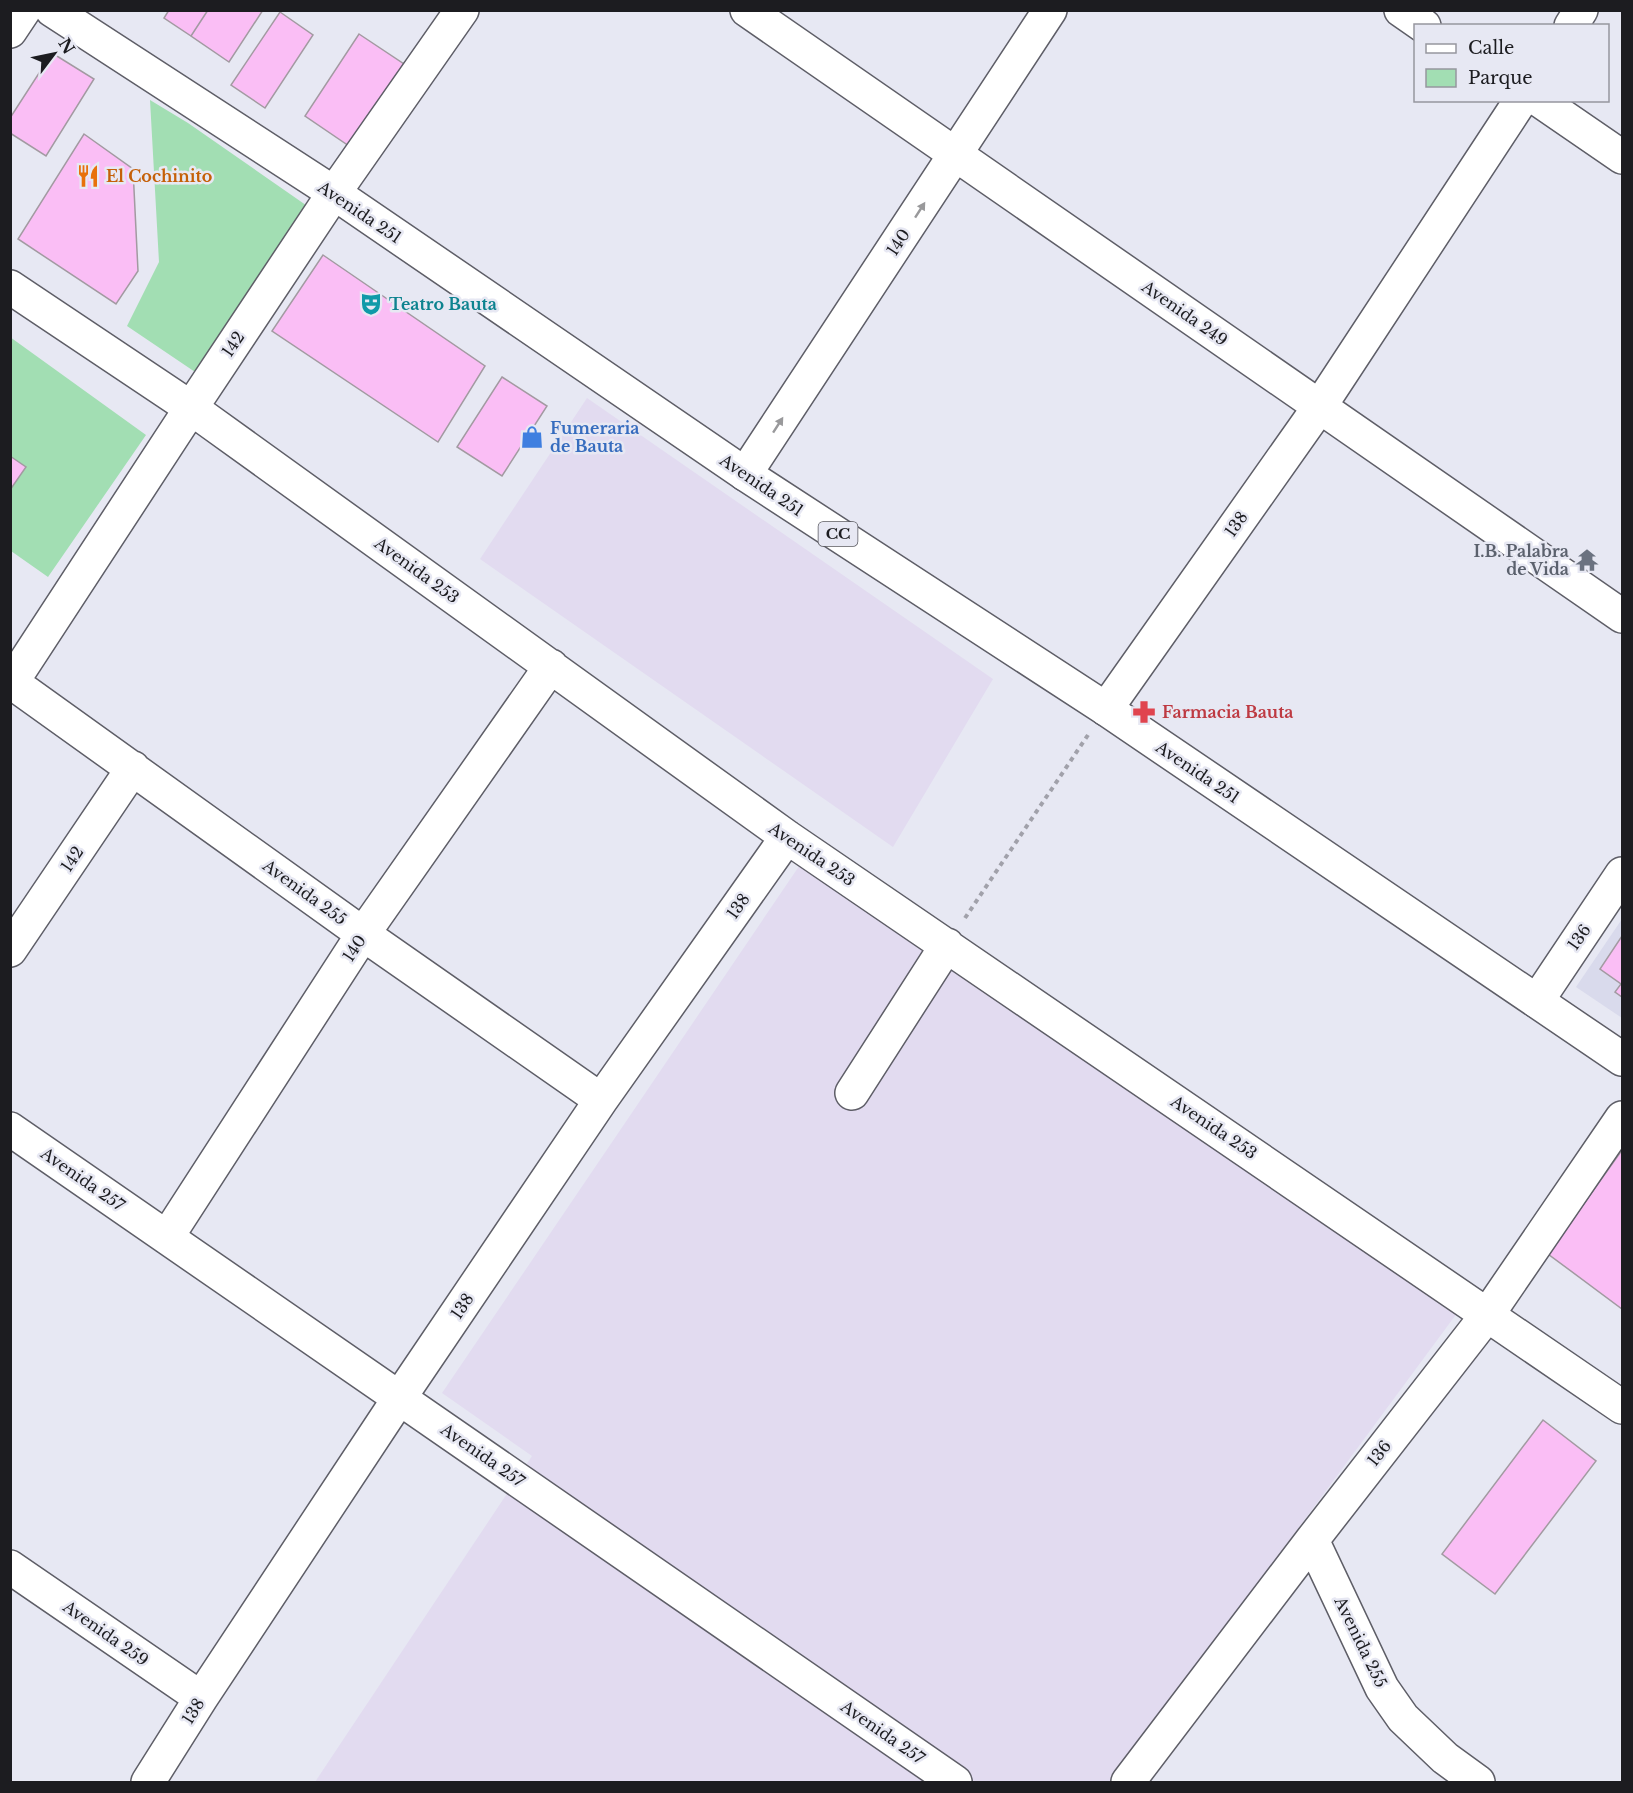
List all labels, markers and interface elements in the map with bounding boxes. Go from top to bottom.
north arrow [24,24,84,84]
legend [1414,24,1609,102]
text: N [54,34,79,58]
text: Calle [1468,37,1514,59]
text: Parque [1468,67,1533,89]
restaurant icon: El Cochinito [75,163,101,189]
place label: El Cochinito [106,166,212,186]
street label: Avenida 251 [314,176,406,247]
one-way arrow [914,202,925,218]
street label: 140 [882,225,914,259]
street label: Avenida 249 [1137,276,1232,350]
theatre icon: Teatro Bauta [358,291,384,317]
place label: Teatro Bauta [389,294,497,314]
street label: 142 [217,327,249,361]
one-way arrow [772,417,783,434]
place label: Fumeraria de Bauta [550,418,640,456]
shop icon: Fumeraria de Bauta [519,424,545,450]
street label: Avenida 251 [716,449,808,520]
street label: 138 [1220,507,1252,541]
road number: CC [818,522,858,546]
street label: Avenida 253 [370,532,463,607]
place label: I.B. Palabra de Vida [1474,541,1569,579]
temple icon: I.B. Palabra de Vida [1574,547,1600,573]
pharmacy icon: Farmacia Bauta [1131,699,1157,725]
place label: Farmacia Bauta [1162,702,1293,722]
street label: Avenida 251 [1152,736,1244,807]
street label: Avenida 253 [764,817,859,890]
street label: 142 [56,842,88,876]
street label: Avenida 255 [258,854,351,929]
street label: 138 [722,889,754,923]
street label: 136 [1563,920,1595,954]
street label: 140 [338,931,370,965]
street label: Avenida 253 [1166,1090,1261,1163]
street label: Avenida 257 [36,1142,129,1216]
street label: 138 [446,1289,478,1323]
street label: Avenida 257 [436,1418,529,1492]
street label: 136 [1363,1436,1395,1470]
street label: Avenida 255 [1330,1592,1392,1691]
street label: Avenida 259 [59,1596,153,1670]
street label: 138 [177,1694,209,1728]
street label: Avenida 257 [836,1695,929,1769]

